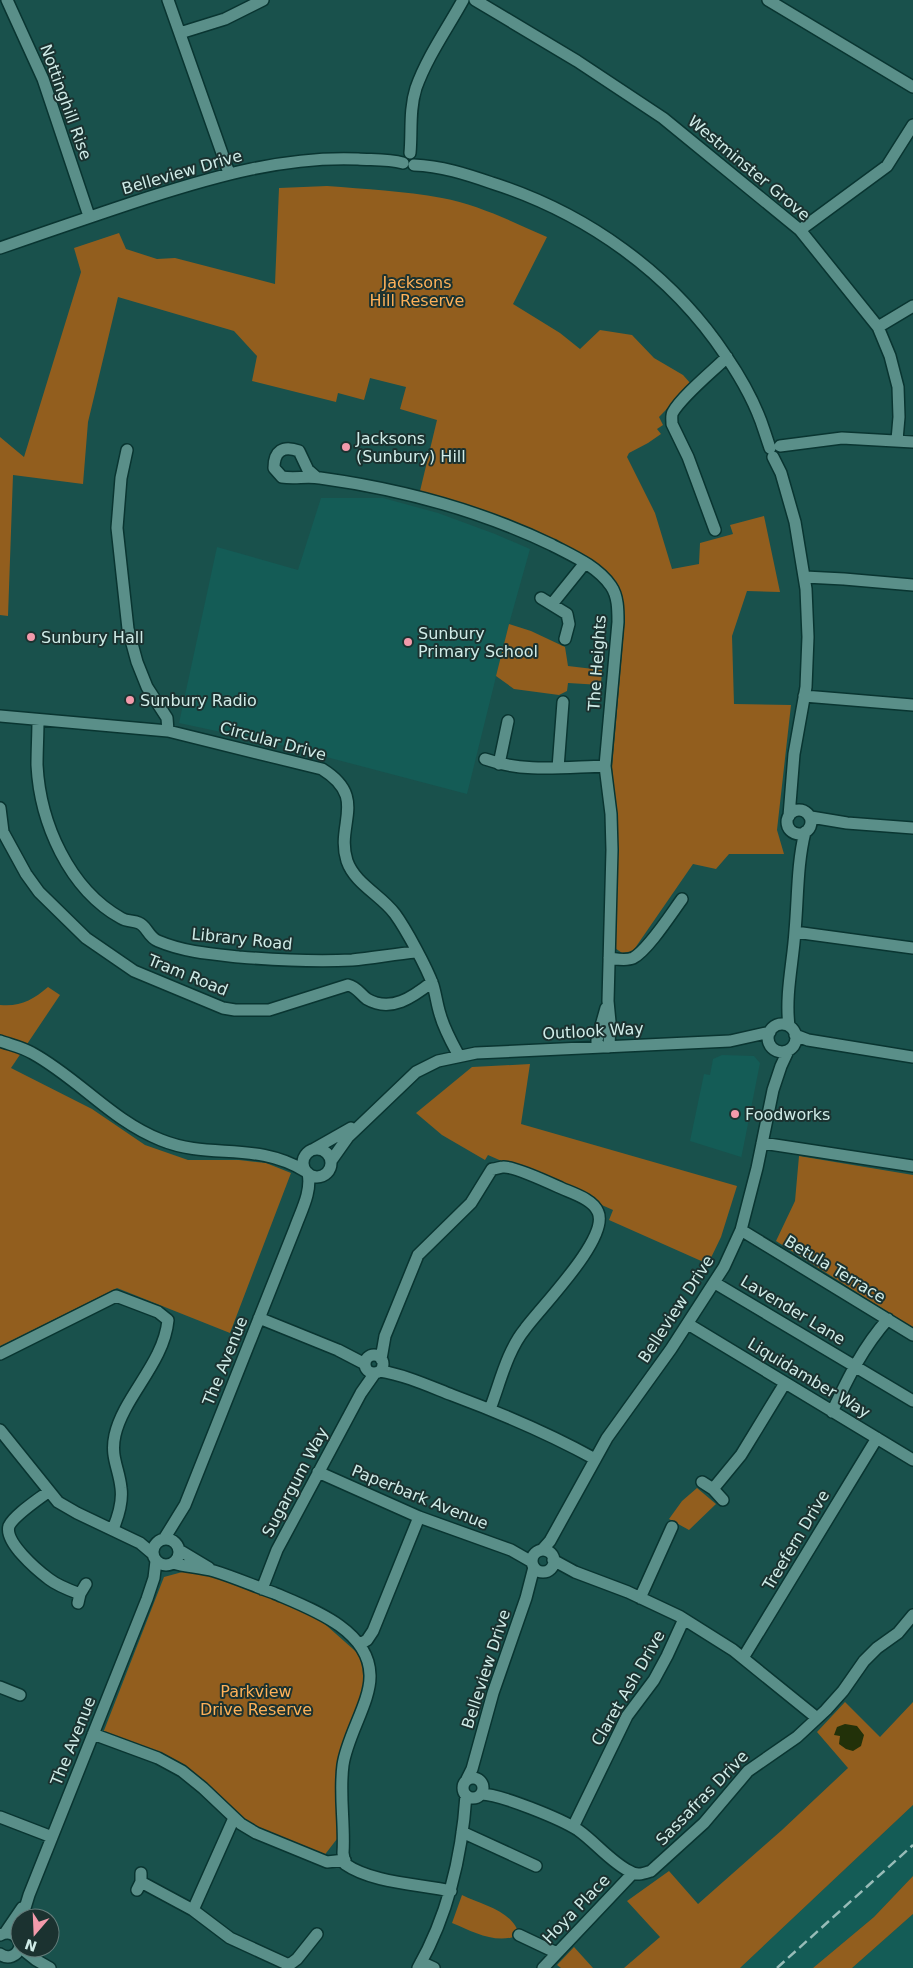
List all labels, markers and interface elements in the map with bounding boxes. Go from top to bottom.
street label: Nottinghill Rise [36,42,96,162]
street label: Westminster Grove [684,111,814,225]
street label: Belleview Drive [120,146,244,198]
park label: Jacksons Hill Reserve [370,273,464,310]
place label: Jacksons (Sunbury) Hill [355,429,466,466]
marker: Jacksons (Sunbury) Hill [340,441,352,453]
street label: The Heights [584,614,610,713]
place label: Sunbury Primary School [418,624,538,661]
place label: Sunbury Hall [41,628,144,647]
marker: Sunbury Hall [25,631,37,643]
marker: Sunbury Primary School [402,636,414,648]
place label: Sunbury Radio [140,691,257,710]
marker: Sunbury Radio [124,694,136,706]
street label: Circular Drive [218,718,328,764]
street label: Library Road [191,924,293,954]
street label: Tram Road [144,950,231,1000]
street label: Outlook Way [542,1019,644,1043]
place label: Foodworks [745,1105,830,1124]
marker: Foodworks [729,1108,741,1120]
street label: Betula Terrace [781,1231,889,1307]
street label: Belleview Drive [634,1252,718,1366]
street label: Lavender Lane [737,1271,849,1349]
street label: The Avenue [198,1314,251,1409]
street label: Liquidamber Way [744,1334,874,1422]
street label: Sugargum Way [258,1424,332,1540]
street label: Paperbark Avenue [349,1461,491,1533]
street label: Treefern Drive [758,1487,833,1594]
street label: Belleview Drive [458,1607,514,1731]
street label: Claret Ash Drive [587,1627,669,1749]
park label: Parkview Drive Reserve [200,1682,312,1719]
street label: The Avenue [46,1694,99,1789]
street label: Sassafras Drive [652,1747,752,1849]
street label: Hoya Place [538,1870,614,1948]
north arrow [10,1908,60,1958]
text: N [23,1936,39,1955]

